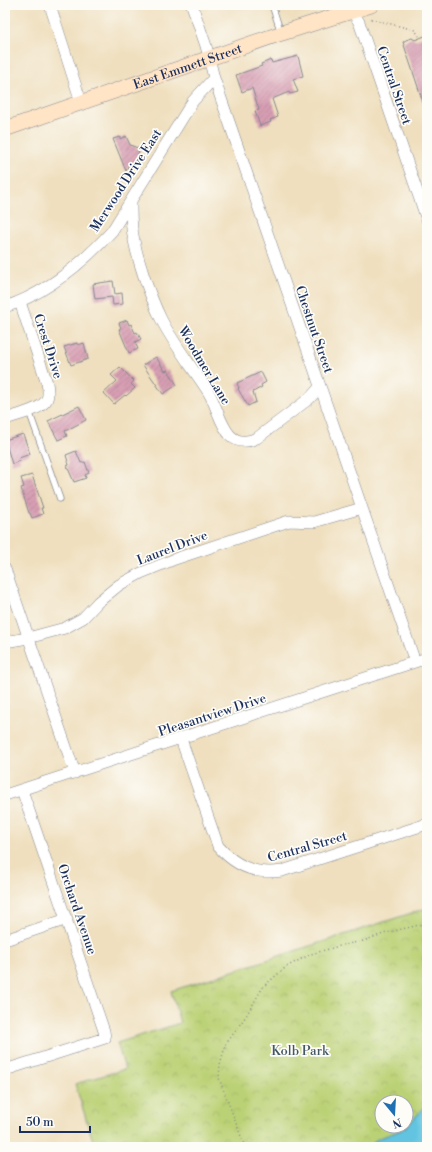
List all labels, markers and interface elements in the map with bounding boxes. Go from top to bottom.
street label: East Emmett Street [131,40,245,93]
street label: Central Street [373,44,415,127]
street label: Merwood Drive East [87,126,165,235]
street label: Chestnut Street [292,284,337,376]
street label: Crest Drive [30,312,66,381]
street label: Woodmer Lane [174,323,234,408]
street label: Laurel Drive [135,527,210,569]
street label: Pleasantview Drive [156,690,269,740]
street label: Central Street [266,828,349,866]
street label: Orchard Avenue [54,862,100,957]
park label: Kolb Park [271,1043,330,1059]
north arrow [374,1094,414,1134]
scale bar [20,1108,90,1134]
text: 50 m [26,1115,54,1130]
text: N [390,1115,403,1131]

